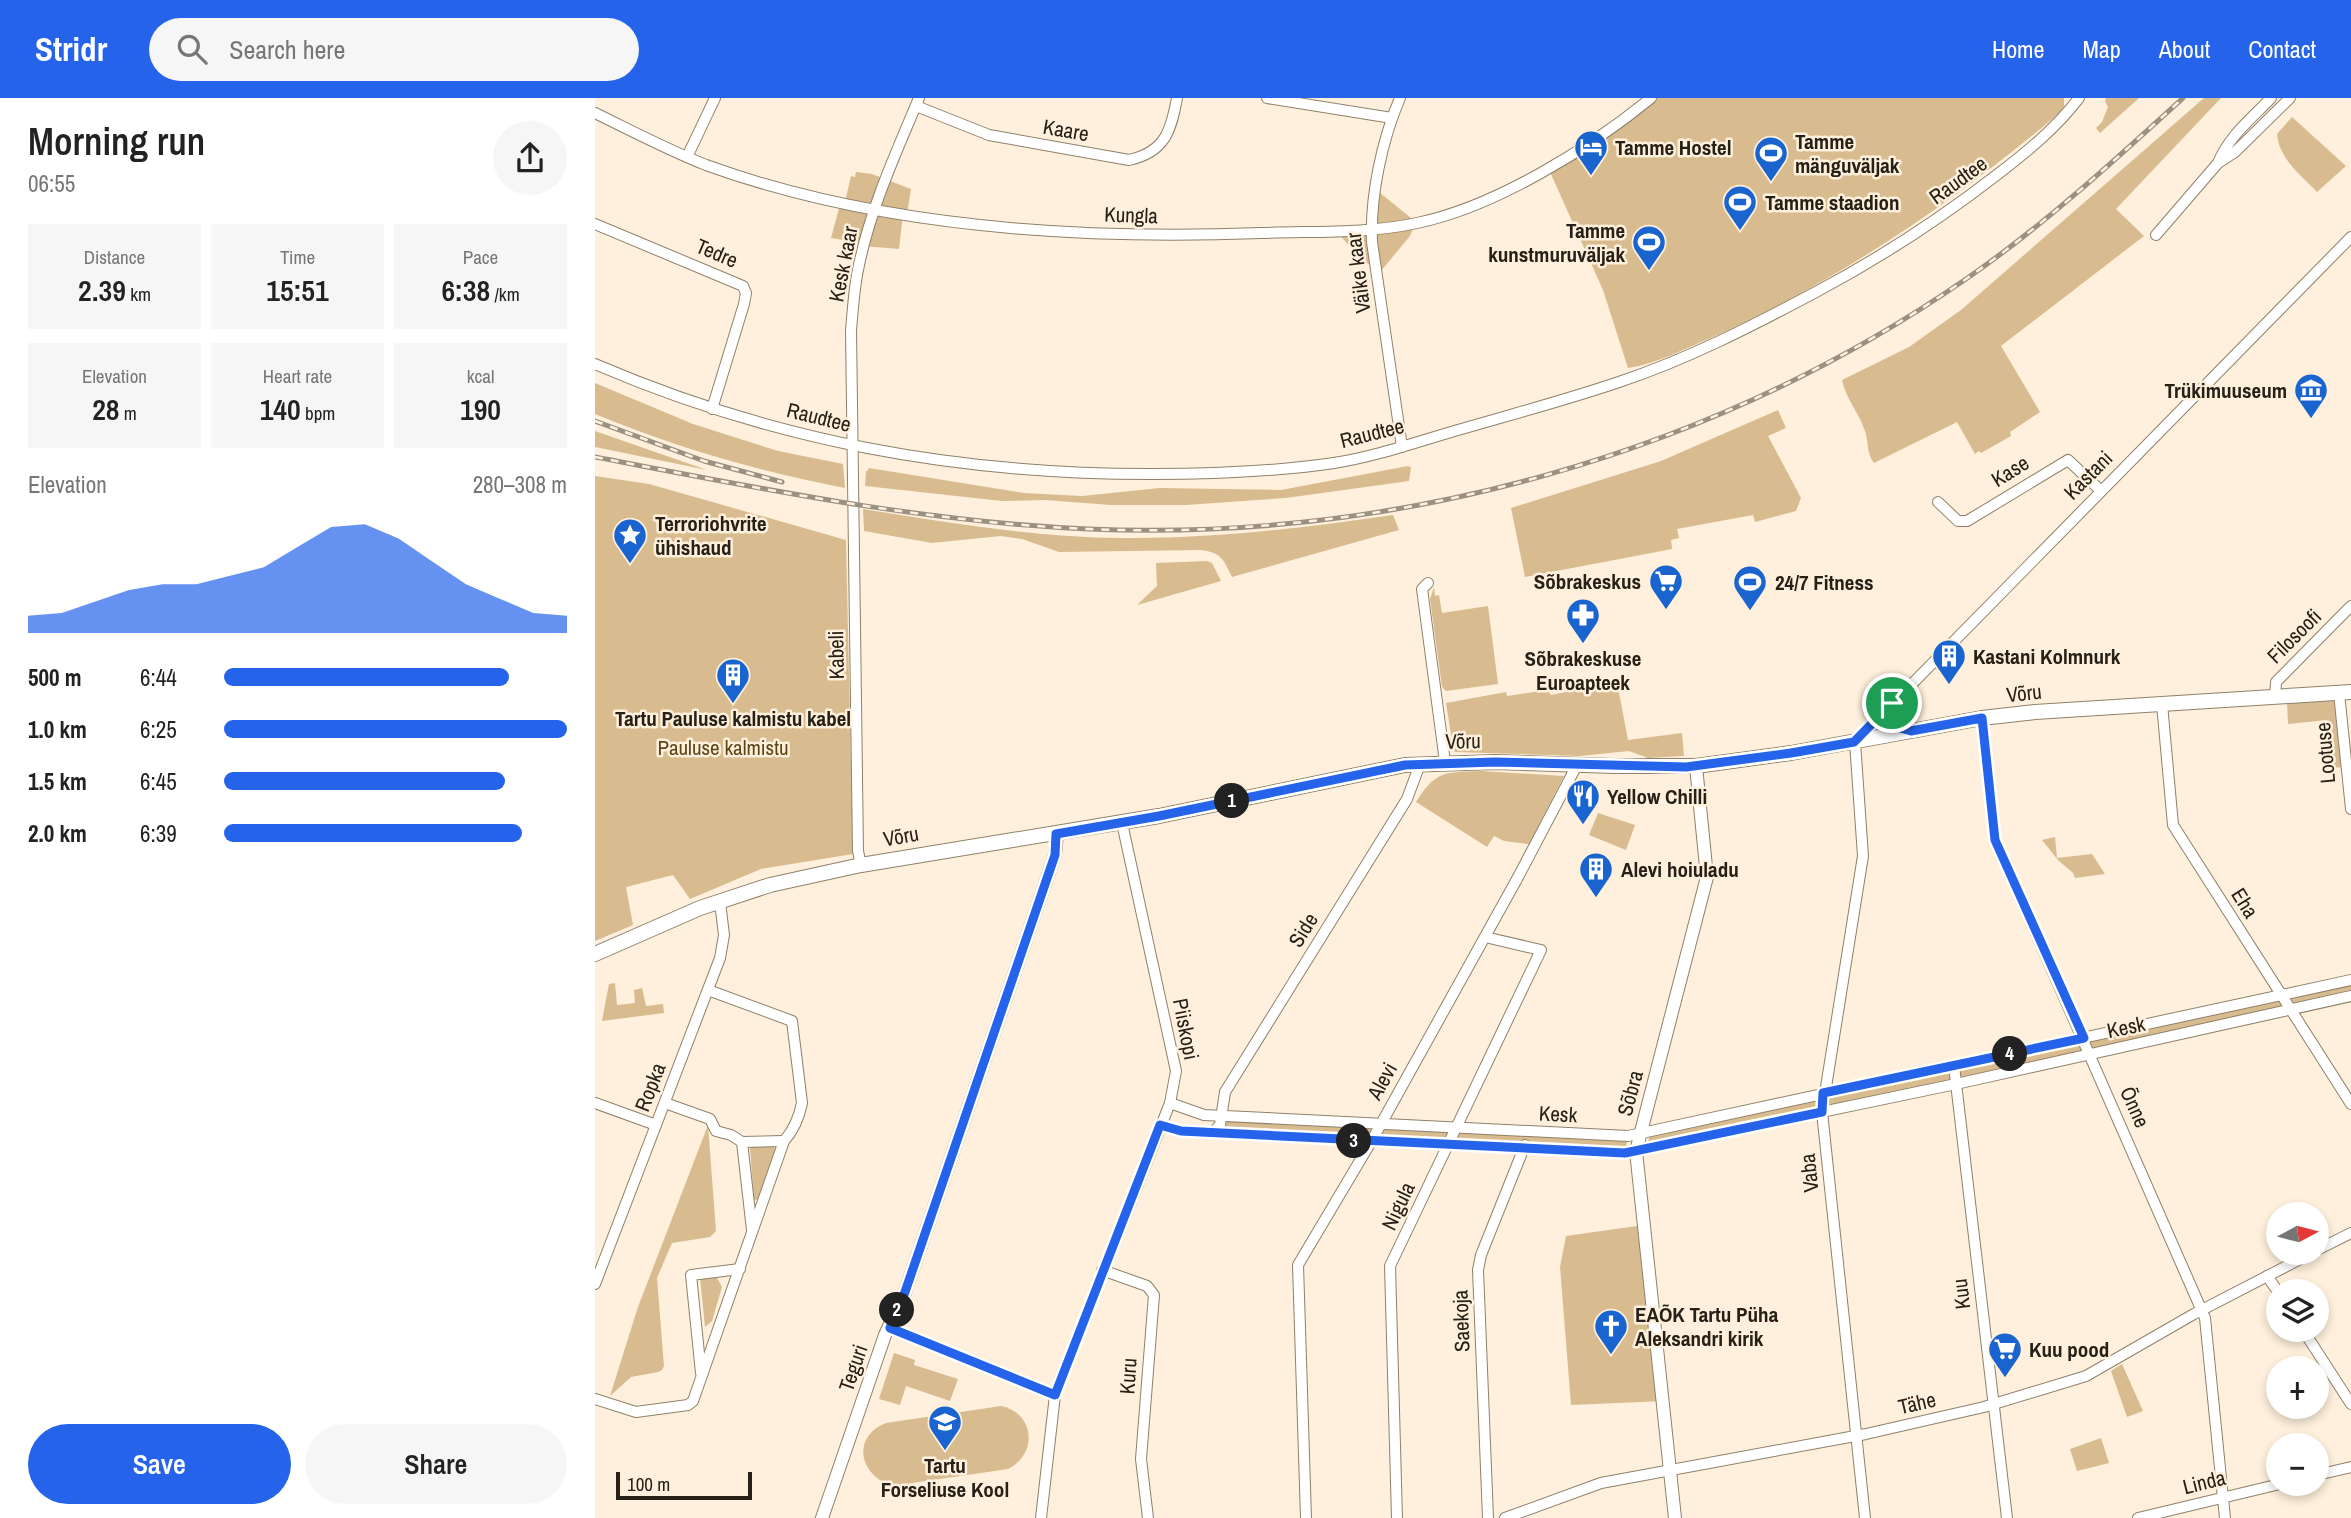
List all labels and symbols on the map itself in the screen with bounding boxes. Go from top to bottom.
street label: Kaare [1041,112,1091,148]
place label: Tamme mänguväljak [1795,127,1900,180]
hotel icon: Tamme Hostel [1572,128,1610,177]
place label: Tamme Hostel [1615,133,1731,162]
sports icon: Tamme mänguväljak [1752,134,1790,183]
street label: Raudtee [1923,149,1993,211]
sports icon: Tamme staadion [1721,183,1759,232]
place label: Tamme staadion [1765,188,1900,217]
street label: Kungla [1104,200,1159,230]
place label: Tamme kunstmuruväljak [1488,216,1625,269]
street label: Kesk kaar [821,223,865,304]
sports icon: Tamme kunstmuruväljak [1630,223,1668,272]
street label: Tedre [692,231,742,275]
street label: Väike kaar [1339,231,1377,315]
museum icon: Trükimuuseum [2292,371,2330,420]
place label: Trükimuuseum [2165,376,2287,405]
street label: Raudtee [784,395,854,439]
street label: Raudtee [1337,411,1407,455]
street label: Kastani [2057,444,2119,506]
street label: Kase [1986,448,2034,494]
place label: Terroriohvrite ühishaud [655,509,767,562]
place icon: Terroriohvrite ühishaud [611,516,649,565]
supermarket icon: Sõbrakeskus [1647,562,1685,611]
sports icon: 24/7 Fitness [1731,563,1769,612]
place label: Sõbrakeskus [1534,567,1641,596]
place label: 24/7 Fitness [1775,568,1874,597]
pharmacy icon: Sõbrakeskuse Euroapteek [1564,596,1602,645]
street label: Filosoofi [2260,602,2328,670]
street label: Kabeli [821,630,851,680]
building icon: Kastani Kolmnurk [1930,637,1968,686]
place label: Kastani Kolmnurk [1973,642,2121,671]
place label: Sõbrakeskuse Euroapteek [1525,644,1641,697]
building icon: Tartu Pauluse kalmistu kabel [714,656,752,705]
pin [1862,673,1922,733]
street label: Võru [2005,677,2043,709]
place label: Tartu Pauluse kalmistu kabel [615,704,851,733]
street label: Lootuse [2308,721,2342,785]
street label: Võru [1445,726,1481,756]
park label: Pauluse kalmistu [657,733,789,762]
restaurant icon: Yellow Chilli [1564,777,1602,826]
place label: Yellow Chilli [1607,782,1707,811]
pin: 1 [1215,784,1249,818]
street label: Võru [881,819,921,853]
building icon: Alevi hoiuladu [1577,850,1615,899]
place label: Alevi hoiuladu [1621,855,1739,884]
street label: Eha [2225,882,2266,924]
street label: Side [1281,907,1325,953]
street label: Piiskopi [1166,996,1206,1062]
street label: Kesk [2104,1009,2148,1045]
pin: 4 [1993,1037,2027,1072]
street label: Alevi [1360,1057,1404,1106]
street label: Ropka [628,1058,673,1115]
street label: Sõbra [1610,1067,1650,1119]
street label: Õnne [2113,1082,2157,1132]
street label: Kesk [1538,1099,1578,1130]
pin: 3 [1337,1124,1371,1158]
street label: Vaba [1792,1152,1825,1194]
street label: Nigula [1374,1177,1422,1235]
north arrow [2266,1202,2329,1265]
street label: Kuu [1945,1277,1977,1311]
street label: Saekoja [1445,1289,1477,1353]
pin: 2 [879,1292,915,1328]
place label: EAÕK Tartu Püha Aleksandri kirik [1635,1300,1779,1353]
church icon: EAÕK Tartu Püha Aleksandri kirik [1592,1307,1630,1356]
supermarket icon: Kuu pood [1986,1330,2024,1379]
place label: Kuu pood [2029,1335,2109,1364]
street label: Teguri [831,1341,875,1395]
street label: Kuru [1112,1357,1144,1395]
street label: Tähe [1895,1385,1939,1421]
school or university icon: Tartu Forseliuse Kool [926,1403,964,1452]
place label: Tartu Forseliuse Kool [881,1451,1009,1504]
street label: Linda [2180,1463,2229,1501]
scale bar [616,1469,753,1501]

